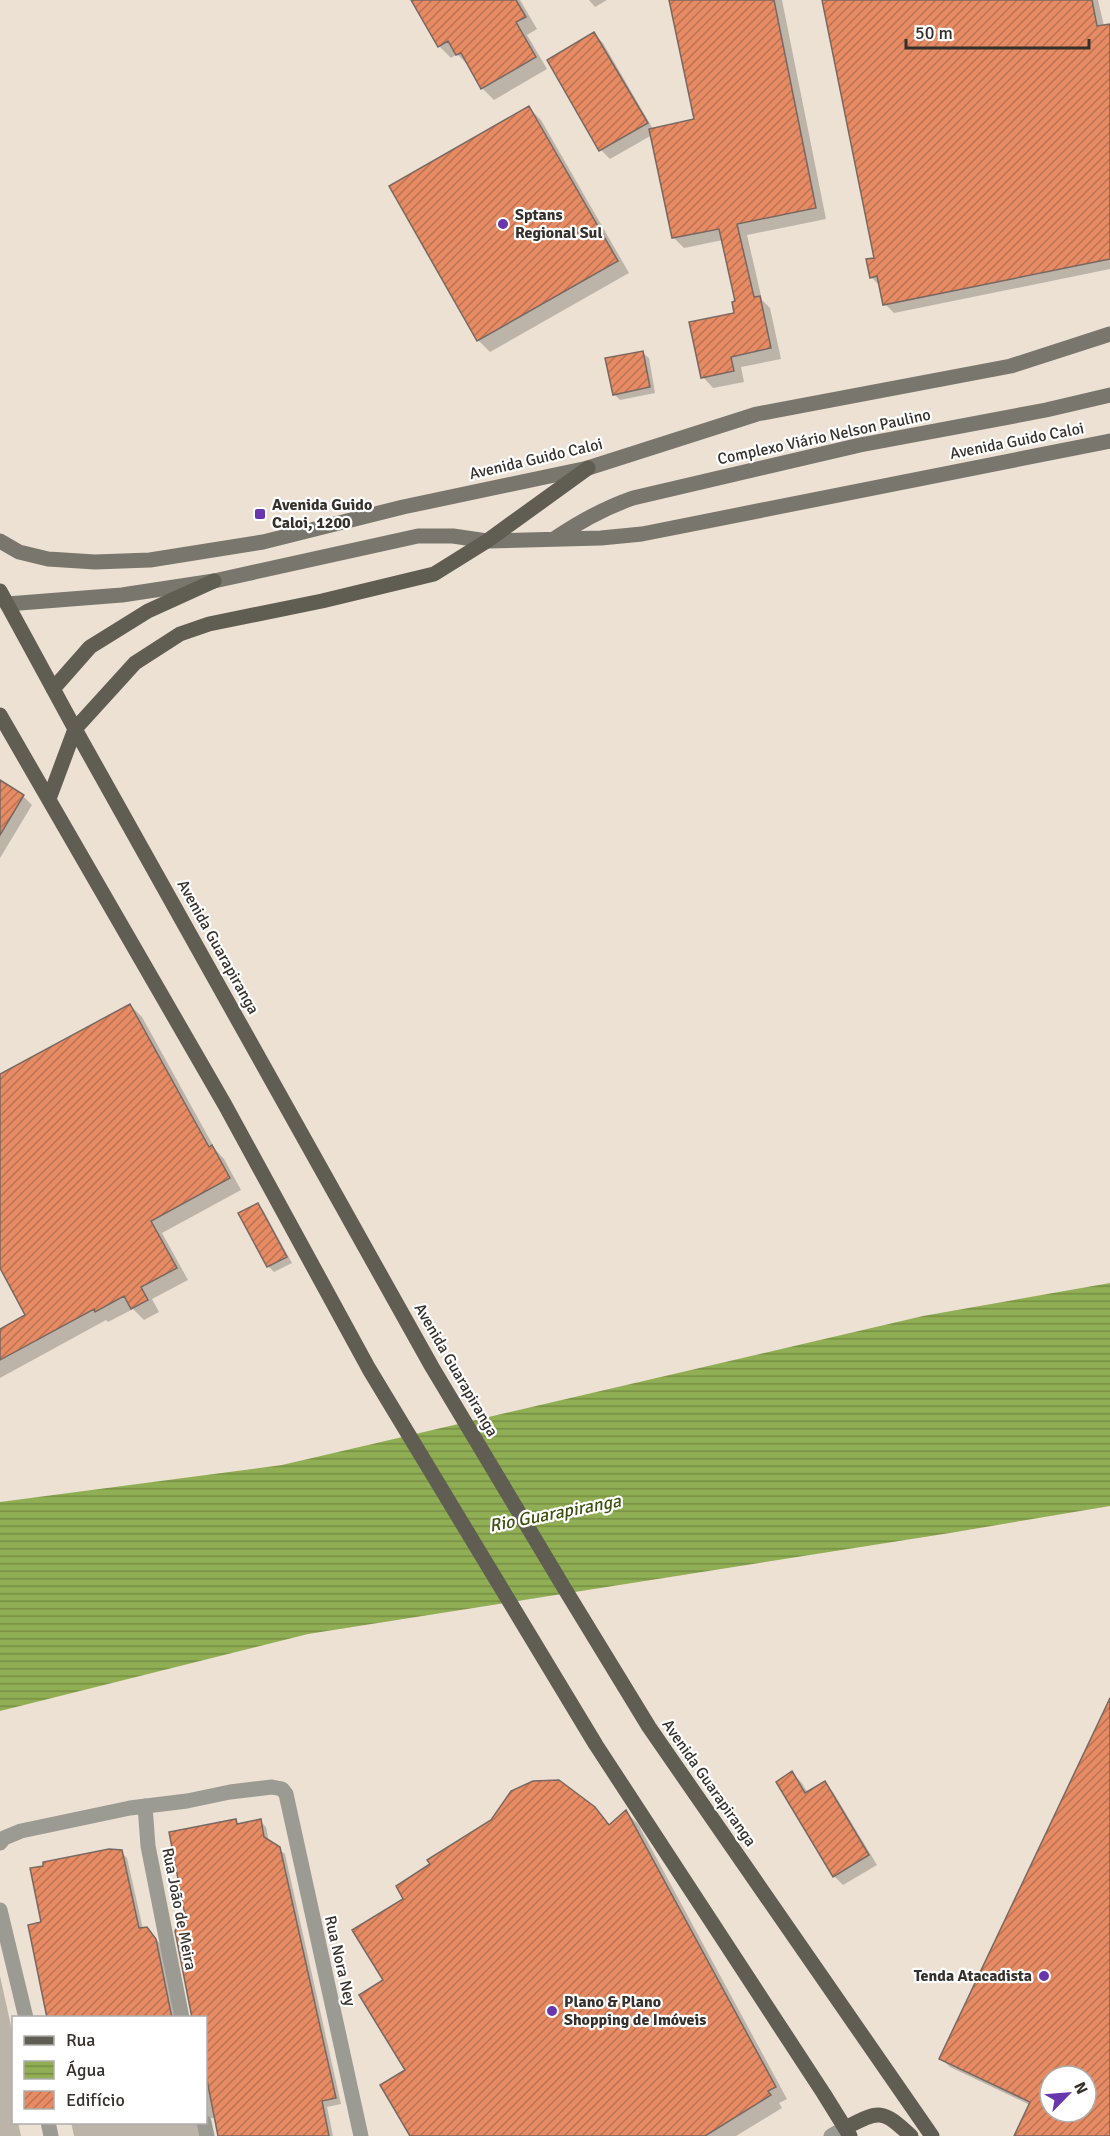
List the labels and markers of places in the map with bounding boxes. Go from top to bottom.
place label: Sptans Regional Sul [515,205,602,243]
marker: Sptans Regional Sul [496,217,510,231]
place label: Avenida Guido Caloi, 1200 [272,495,372,533]
marker: Avenida Guido Caloi, 1200 [253,507,267,521]
place label: Tenda Atacadista [914,1966,1032,1986]
marker: Tenda Atacadista [1037,1969,1051,1983]
place label: Plano & Plano Shopping de Imóveis [564,1992,706,2030]
marker: Plano & Plano Shopping de Imóveis [545,2004,559,2018]

